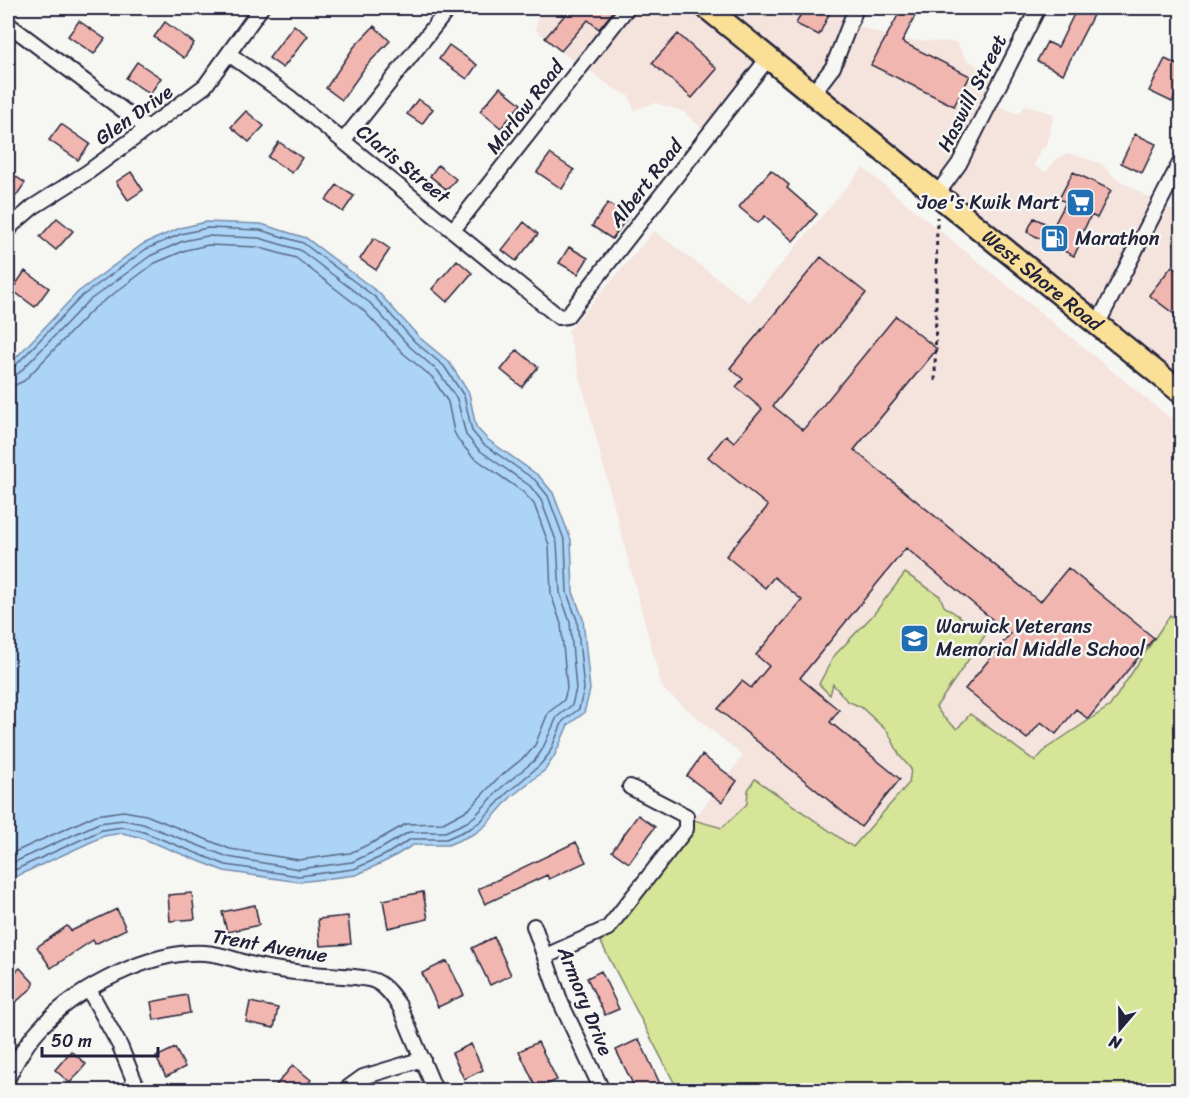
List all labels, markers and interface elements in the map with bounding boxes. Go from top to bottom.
street label: Haswill Street [927,28,1017,158]
street label: Marlow Road [477,51,574,162]
street label: Glen Drive [87,75,181,155]
street label: Claris Street [348,115,459,214]
street label: Albert Road [599,130,693,236]
place label: Joe's Kwik Mart [917,185,1060,220]
supermarket icon: Joe's Kwik Mart [1065,186,1097,218]
street label: West Shore Road [974,220,1112,341]
place label: Marathon [1075,221,1160,256]
fuel station icon: Marathon [1038,222,1070,254]
place label: Warwick Veterans Memorial Middle School [936,609,1146,667]
school or university icon: Warwick Veterans Memorial Middle School [899,622,931,654]
street label: Trent Avenue [210,919,330,973]
street label: Armory Drive [547,940,623,1061]
north arrow [1090,999,1150,1059]
scale bar [42,1020,158,1058]
text: 50 m [51,1025,92,1057]
text: N [1104,1027,1126,1058]

